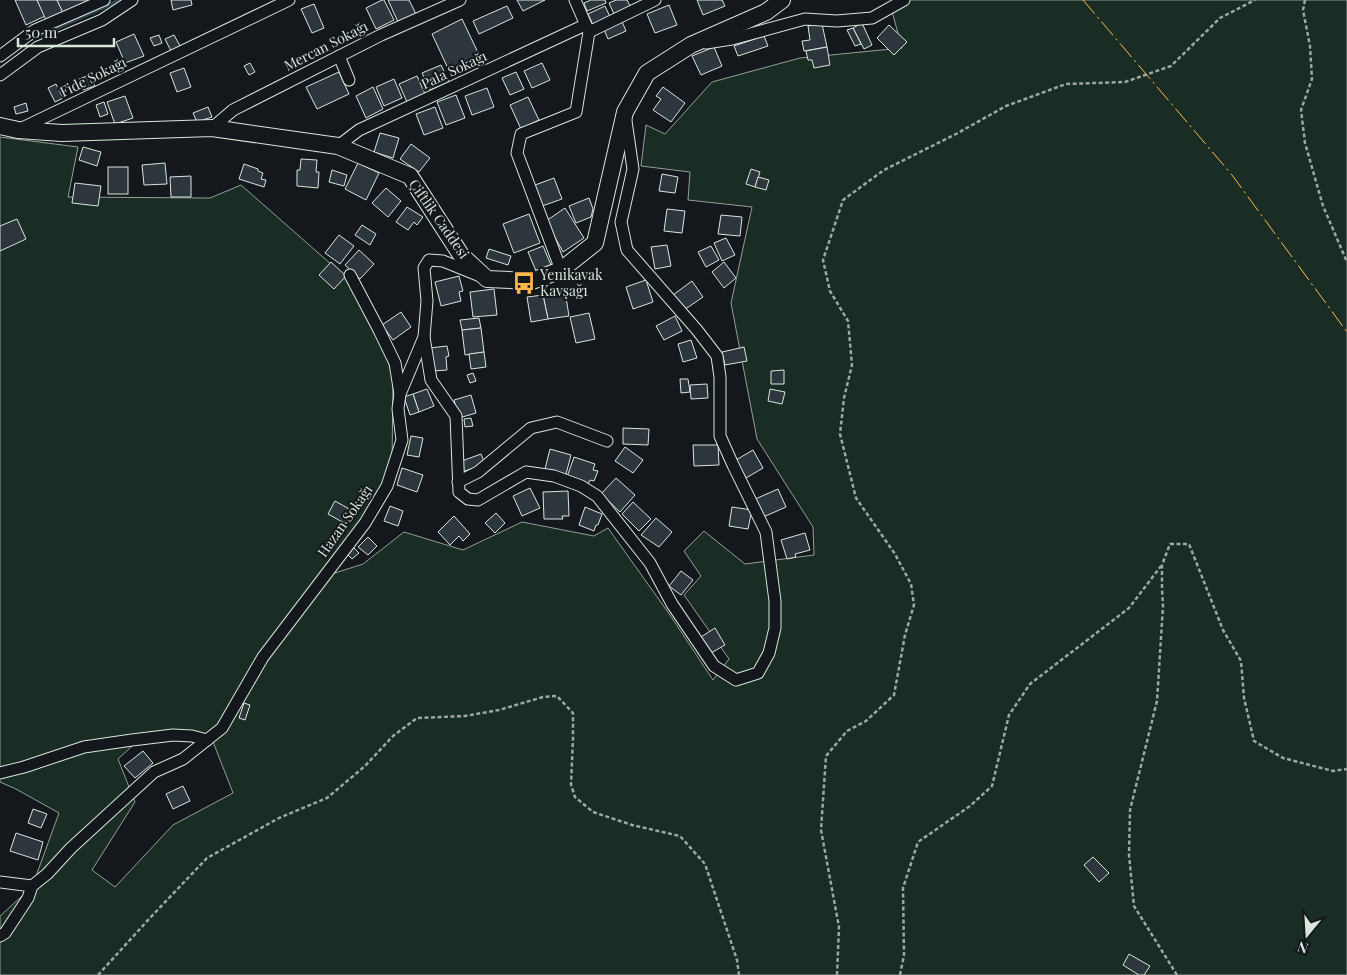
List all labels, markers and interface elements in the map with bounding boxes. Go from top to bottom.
scale bar [18,15,114,47]
street label: Mercan Sokağı [281,16,371,75]
text: 50 m [25,22,58,42]
street label: Pala Sokağı [418,46,490,93]
street label: Fide Sokağı [56,52,129,101]
street label: Çiftlik Caddesi [405,175,474,262]
place label: Yenikavak Kavşağı [539,265,603,300]
bus stop icon: Yenikavak Kavşağı [511,270,537,296]
street label: Hazan Sokağı [313,481,376,561]
north arrow [1282,910,1332,960]
text: N [1295,937,1311,958]

